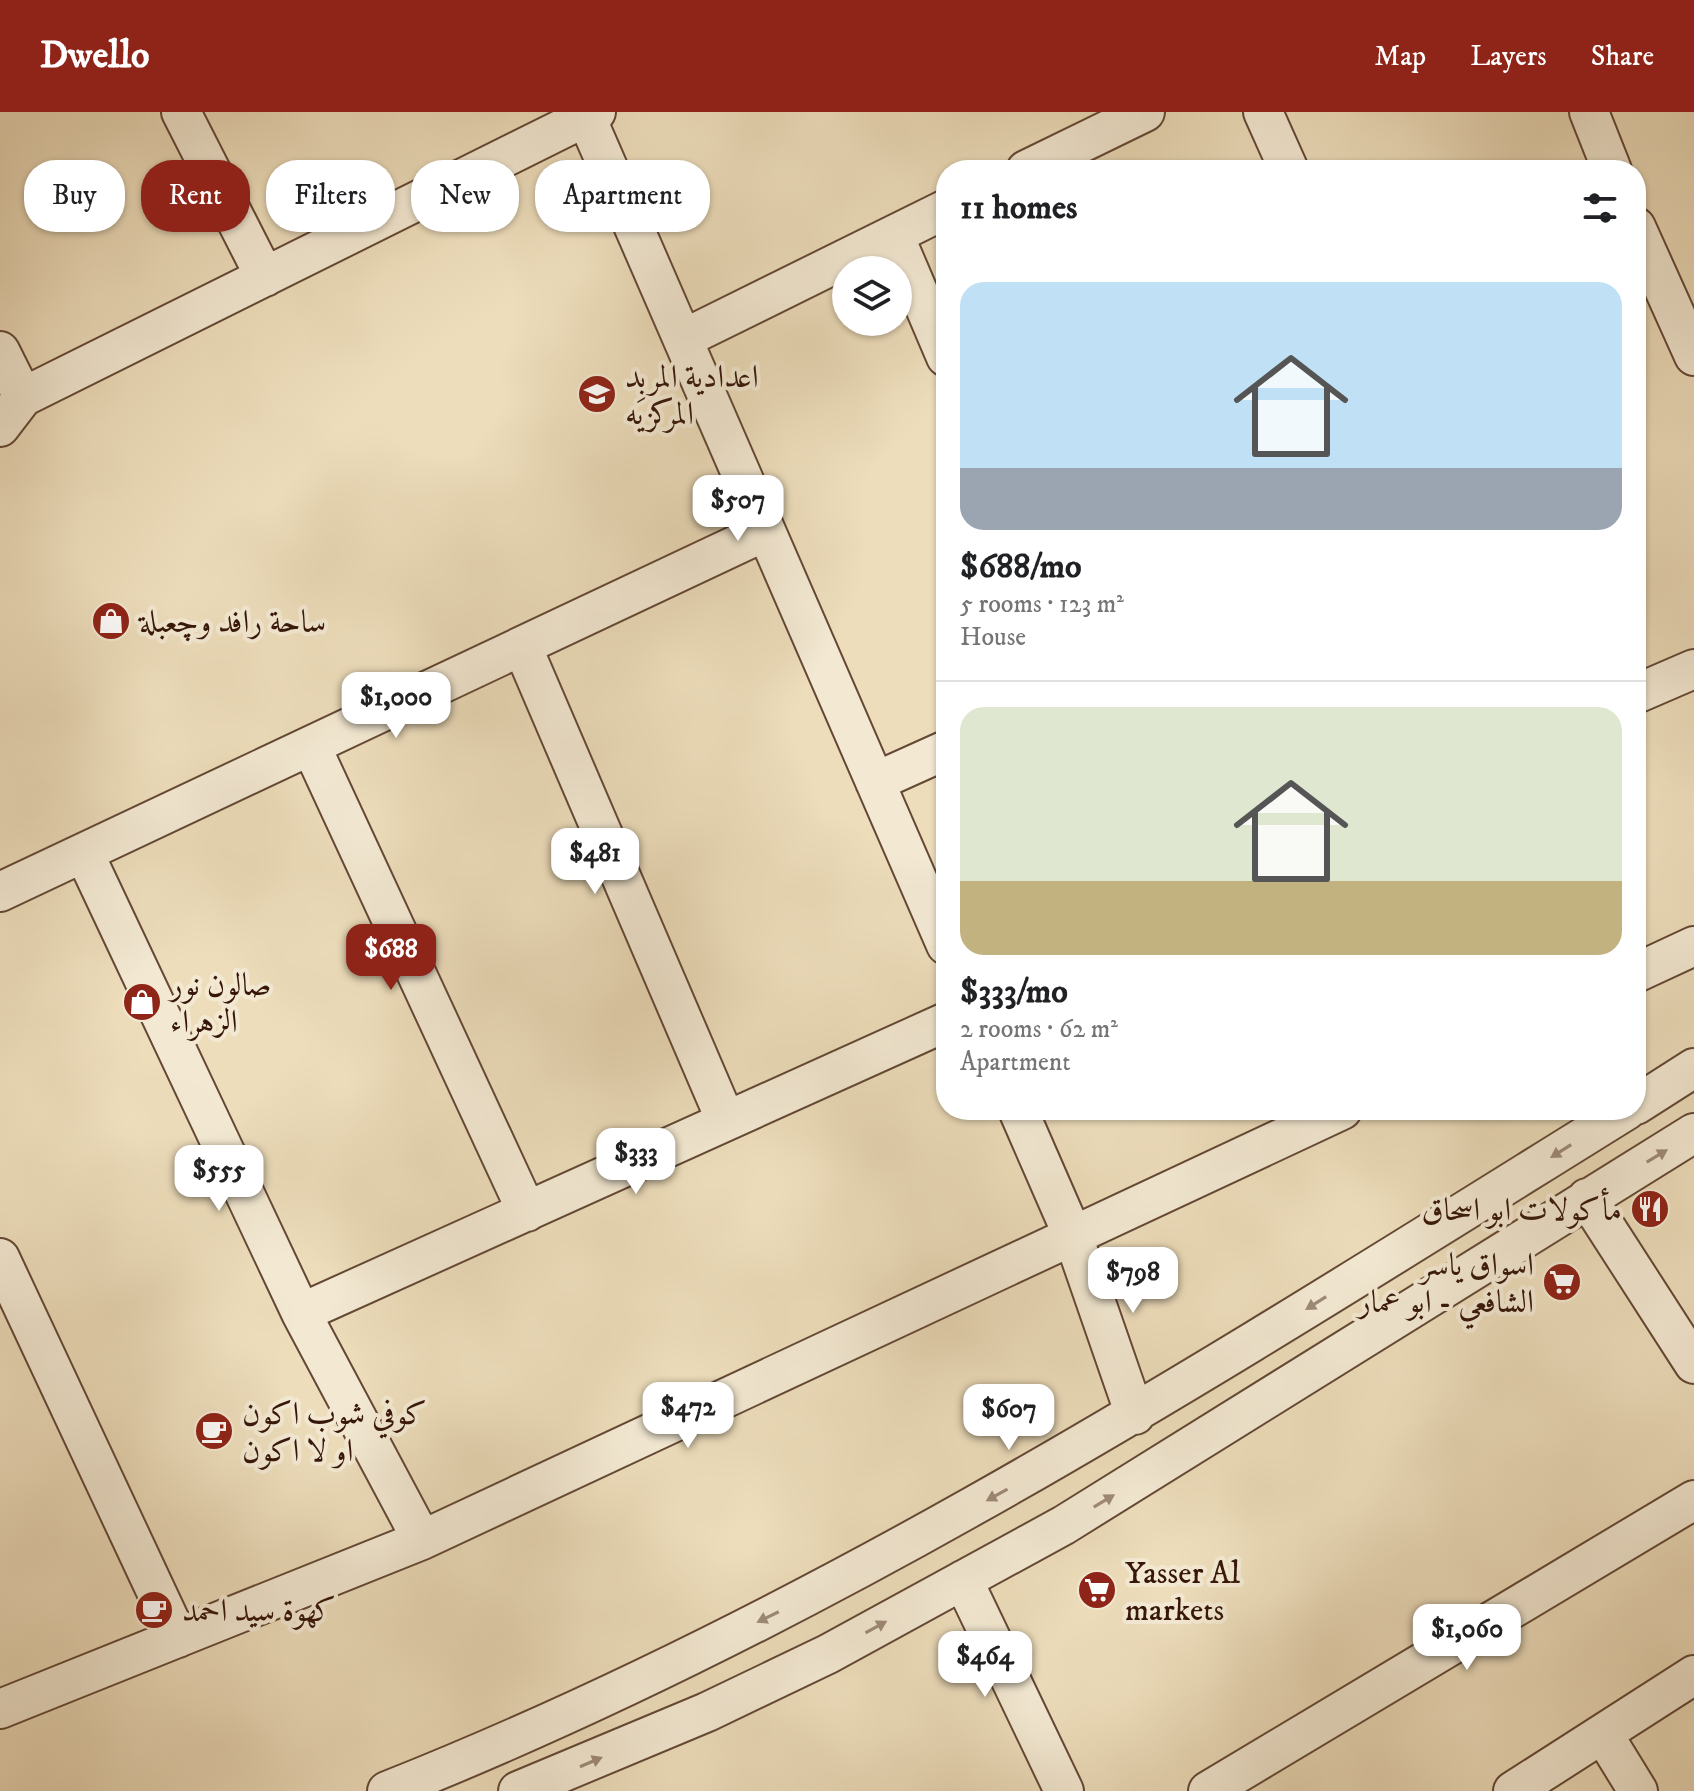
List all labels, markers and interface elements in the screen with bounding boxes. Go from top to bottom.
text: Dwello [40,32,149,80]
text: Map [1375,39,1426,74]
text: Layers [1470,39,1547,74]
text: Share [1591,39,1654,74]
chip: Buy [24,160,125,232]
chip: Rent [141,160,250,232]
chip: Filters [266,160,395,232]
chip: New [411,160,519,232]
chip: Apartment [535,160,710,232]
icon: filters [1578,186,1622,230]
text: 11 homes [960,187,1077,229]
map controls [832,256,912,336]
button: layers [832,256,912,336]
icon: home [1219,334,1363,478]
place label: اعدادية المربِد المركزيه [625,358,759,435]
school or university icon: اعدادية المربِد المركزيه [576,373,618,415]
pin: $507 [691,475,785,543]
text: $507 [711,484,765,517]
text: $688/mo [960,546,1082,588]
text: 5 rooms · 123 m² [960,588,1124,621]
shop icon: ساحة رافد وچعبلة [90,600,132,642]
place label: ساحة رافد وچعبلة [137,603,326,643]
text: House [960,621,1026,654]
pin: $1,000 [331,672,461,740]
text: $1,000 [360,681,432,714]
icon: home [1219,759,1363,903]
pin: $481 [548,828,642,896]
text: $481 [569,837,621,870]
pin: $688 [344,924,438,992]
text: $688 [364,933,418,966]
place label: صالون نور الزهراء [167,966,271,1043]
text: $333/mo [960,971,1068,1013]
shop icon: صالون نور الزهراء [121,981,163,1023]
text: 2 rooms · 62 m² [960,1013,1118,1046]
text: Apartment [960,1046,1071,1079]
pin: $333 [589,1128,683,1196]
text: $333 [614,1137,658,1170]
one-way arrow [1550,1144,1572,1158]
pin: $555 [172,1145,266,1213]
one-way arrow [1646,1149,1668,1163]
text: $555 [193,1154,245,1187]
place label: مأكولات ابو اسحاق [1422,1187,1622,1231]
restaurant icon: مأكولات ابو اسحاق [1629,1188,1671,1230]
place label: اسواق ياسر الشافعي - ابو عمار [1355,1246,1534,1330]
pin: $798 [1086,1247,1180,1315]
text: $798 [1106,1256,1160,1289]
supermarket icon: اسواق ياسر الشافعي - ابو عمار [1541,1261,1583,1303]
one-way arrow [1305,1296,1327,1310]
pin: $472 [641,1382,735,1450]
pin: $607 [962,1384,1056,1452]
text: $472 [661,1391,715,1424]
text: $607 [981,1393,1037,1426]
place label: كوفي شوب اكون او لا اكون [242,1395,427,1472]
cafe icon: كوفي شوب اكون او لا اكون [193,1410,235,1452]
one-way arrow [986,1488,1009,1501]
one-way arrow [1093,1494,1115,1508]
place label: Yasser Al markets [1125,1554,1241,1631]
supermarket icon: Yasser Al markets [1076,1569,1118,1611]
cafe icon: كهوة سيد احمد [133,1589,175,1631]
place label: كهوة سيد احمد [182,1592,336,1632]
pin: $1,060 [1402,1604,1532,1672]
one-way arrow [756,1610,780,1624]
text: $1,060 [1431,1613,1503,1646]
one-way arrow [865,1620,888,1634]
pin: $464 [938,1631,1032,1699]
text: $464 [956,1640,1014,1673]
one-way arrow [579,1756,603,1769]

